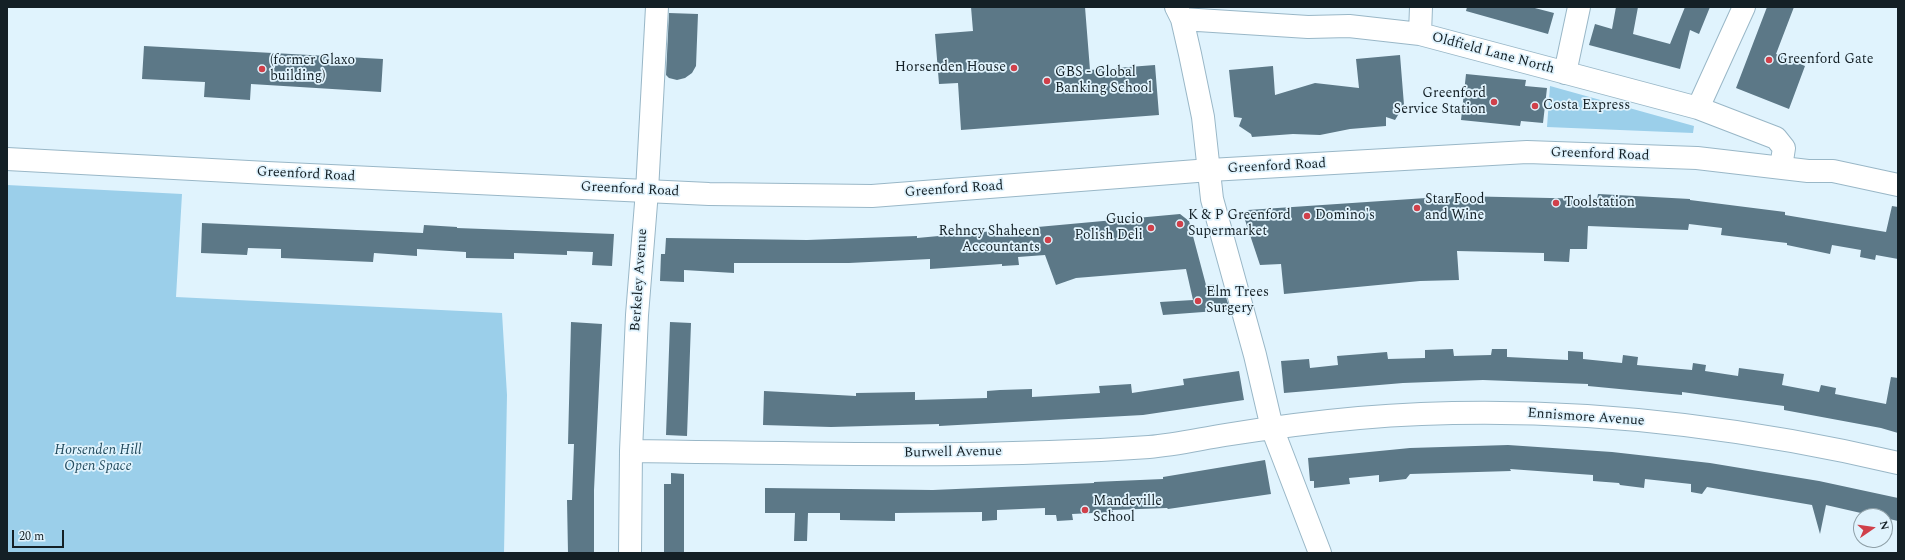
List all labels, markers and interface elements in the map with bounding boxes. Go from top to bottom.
street label: Oldfield Lane North [1430,30,1556,78]
place label: Greenford Gate [1777,52,1874,68]
place label: (former Glaxo building) [270,53,355,86]
marker: Greenford Gate [1764,55,1774,65]
place label: Horsenden House [895,60,1006,76]
marker: Horsenden House [1009,63,1019,73]
marker: (former Glaxo building) [257,64,267,74]
place label: GBS - Global Banking School [1055,65,1152,98]
marker: GBS - Global Banking School [1042,76,1052,86]
place label: Greenford Service Station [1393,86,1486,118]
marker: Greenford Service Station [1489,97,1499,107]
place label: Costa Express [1543,98,1630,114]
marker: Costa Express [1530,101,1540,111]
street label: Greenford Road [1550,145,1650,165]
street label: Greenford Road [1227,156,1327,178]
street label: Greenford Road [256,164,356,186]
street label: Greenford Road [904,178,1004,202]
street label: Greenford Road [580,179,680,201]
place label: Star Food and Wine [1425,192,1485,224]
place label: Toolstation [1564,195,1635,211]
marker: Toolstation [1551,198,1561,208]
marker: Star Food and Wine [1412,203,1422,213]
place label: K & P Greenford Supermarket [1188,208,1291,240]
place label: Domino's [1315,208,1375,224]
marker: Domino's [1302,211,1312,221]
place label: Gucio Polish Deli [1074,212,1143,244]
marker: K & P Greenford Supermarket [1175,219,1185,229]
marker: Gucio Polish Deli [1146,223,1156,233]
place label: Rehncy Shaheen Accountants [939,224,1040,256]
street label: Berkeley Avenue [628,228,652,332]
marker: Rehncy Shaheen Accountants [1043,235,1053,245]
place label: Elm Trees Surgery [1206,285,1269,318]
marker: Elm Trees Surgery [1193,296,1203,306]
street label: Ennismore Avenue [1527,406,1645,430]
park label: Horsenden Hill Open Space [54,443,142,476]
street label: Burwell Avenue [904,444,1002,462]
place label: Mandeville School [1093,494,1162,526]
marker: Mandeville School [1080,505,1090,515]
north arrow [1853,508,1893,548]
text: N [1875,519,1893,532]
scale bar [14,522,66,548]
text: 20 m [19,527,44,546]

